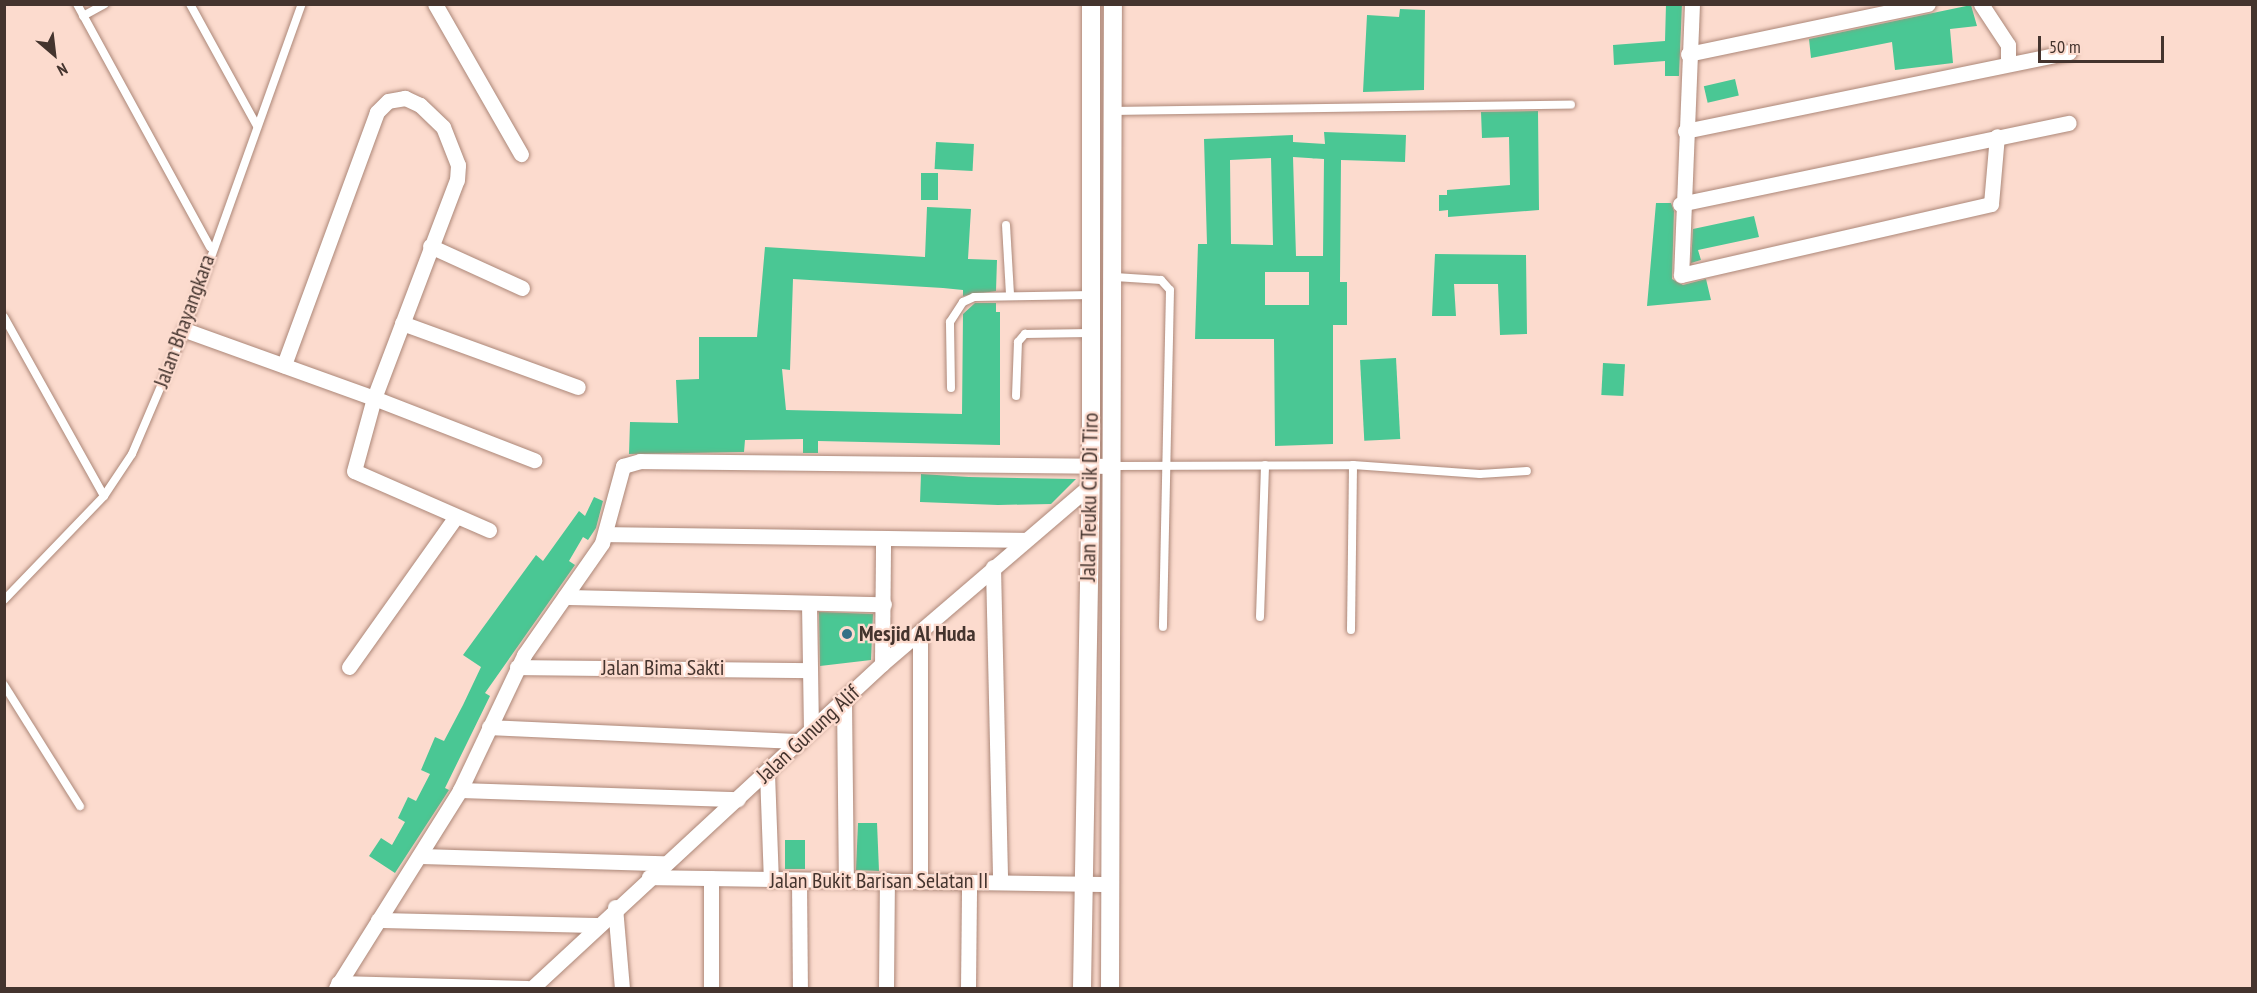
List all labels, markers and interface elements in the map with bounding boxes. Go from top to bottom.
north arrow [24,24,84,84]
scale bar [2041,24,2167,62]
text: 50 m [2049,35,2081,58]
text: N [54,59,71,81]
street label: Jalan Bhayangkara [148,251,220,391]
street label: Jalan Teuku Cik Di Tiro [1074,412,1104,582]
place label: Mesjid Al Huda [859,621,976,647]
marker: Mesjid Al Huda [840,627,854,641]
street label: Jalan Bima Sakti [602,655,724,681]
street label: Jalan Gunung Alif [751,679,865,789]
street label: Jalan Bukit Barisan Selatan II [770,868,988,894]

